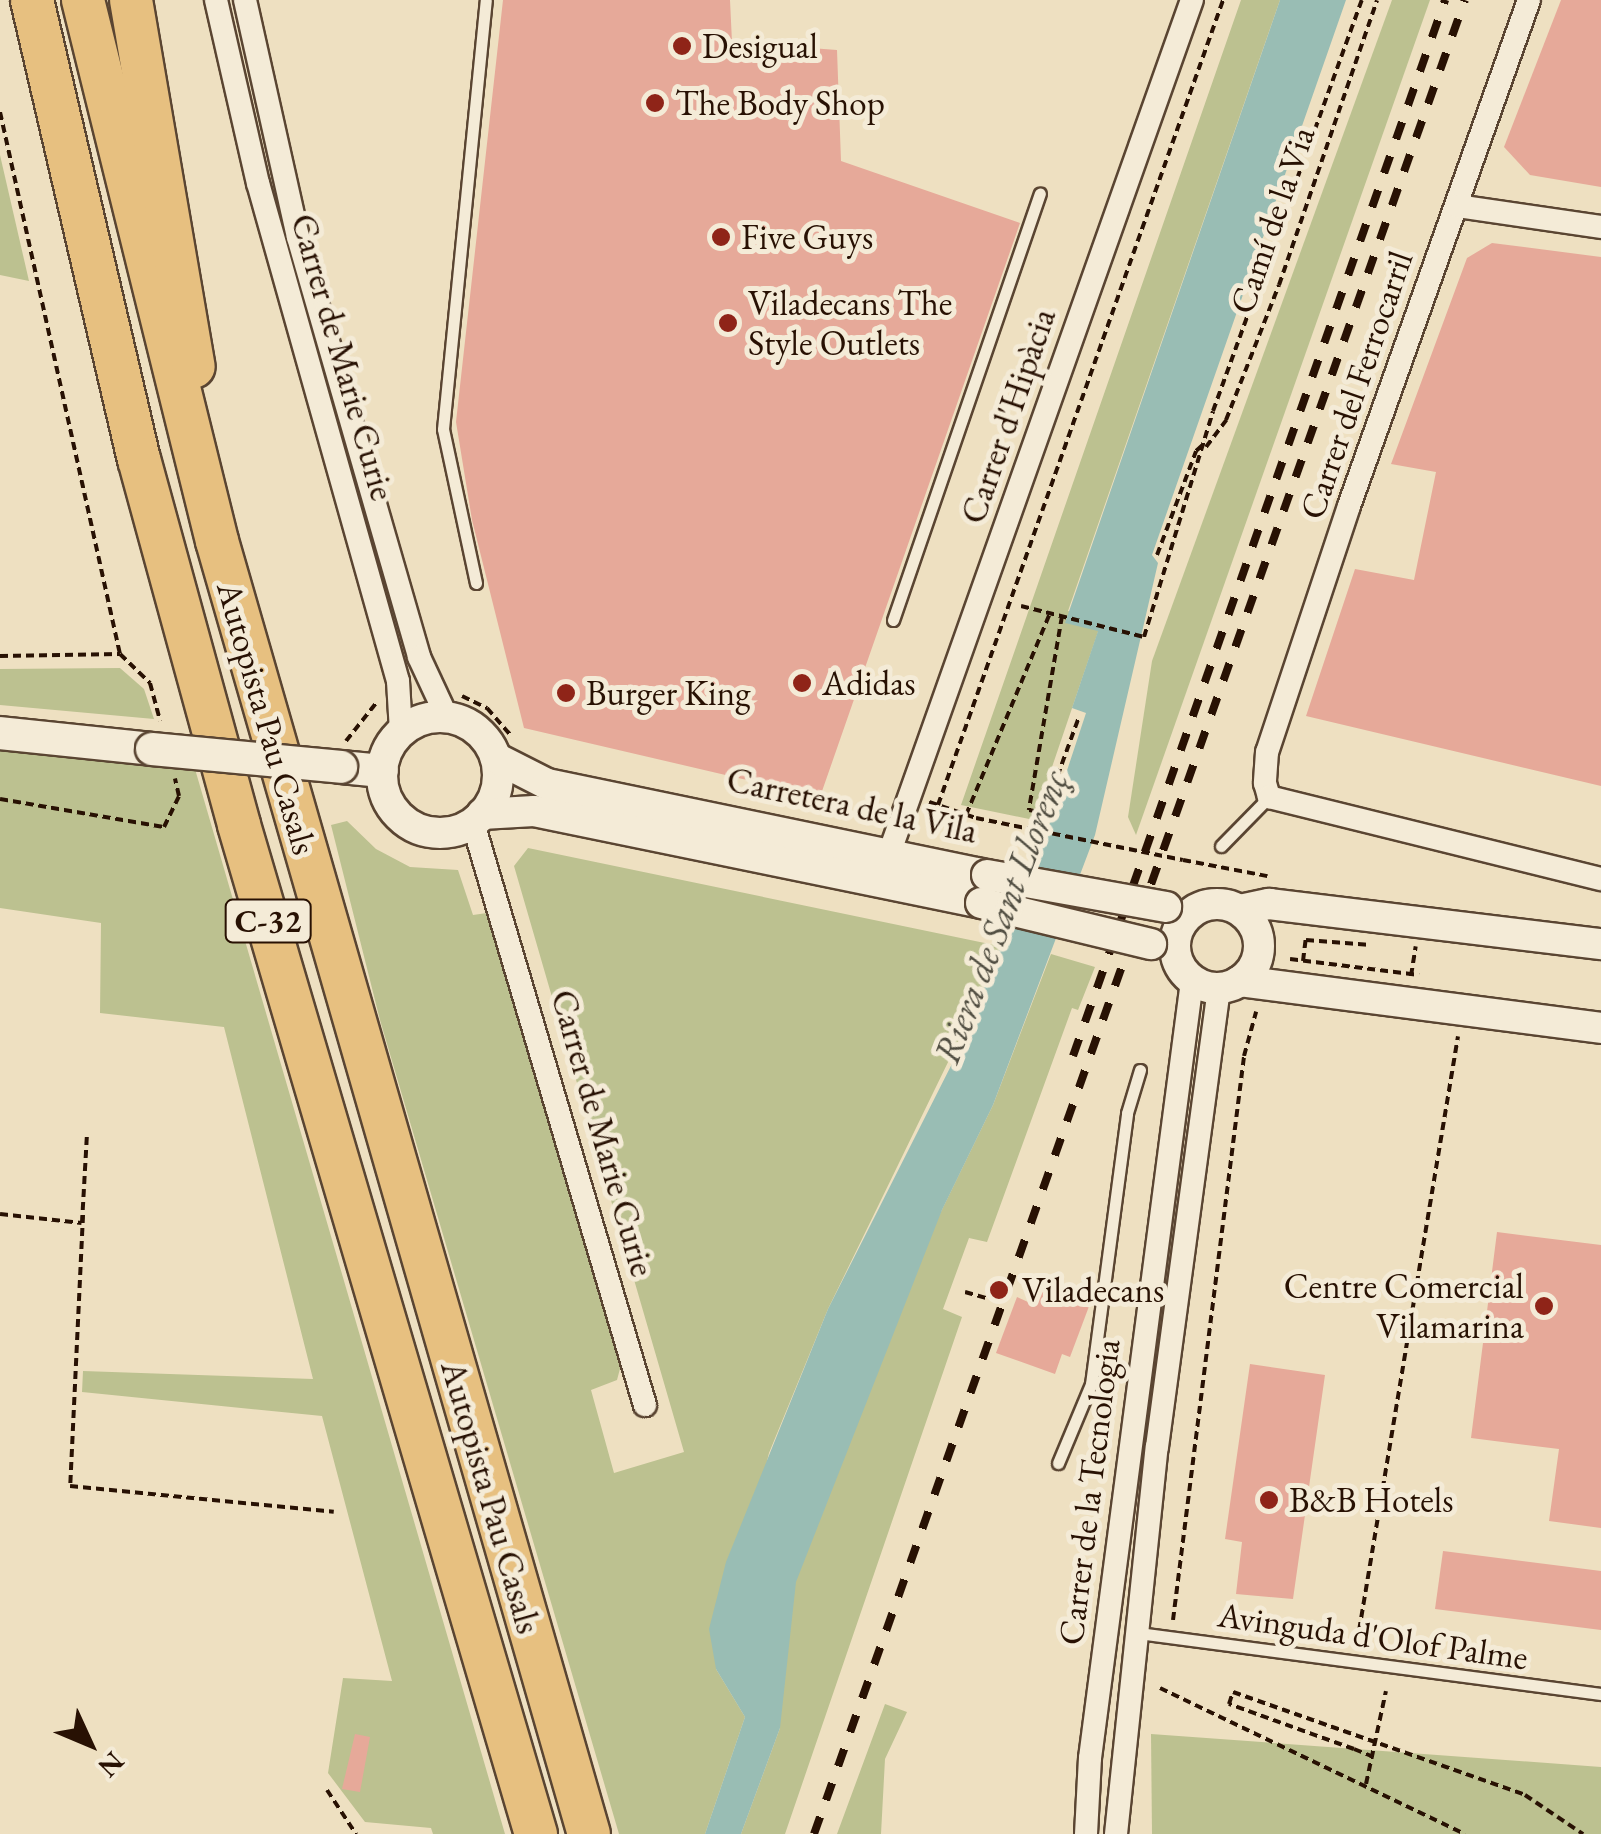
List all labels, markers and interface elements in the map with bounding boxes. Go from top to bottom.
place label: Desigual [702,25,818,67]
marker: Desigual [671,35,693,57]
place label: The Body Shop [675,82,885,124]
marker: The Body Shop [644,92,666,114]
street label: Camí de la Via [1220,121,1324,319]
street label: Carrer de Marie Curie [282,209,404,505]
place label: Five Guys [741,216,873,258]
marker: Five Guys [710,226,732,248]
street label: Carrer del Ferrocarril [1290,246,1422,524]
place label: Viladecans The Style Outlets [748,282,952,364]
street label: Carrer d'Hipàcia [952,303,1064,529]
marker: Viladecans The Style Outlets [717,312,739,334]
street label: Autopista Pau Casals [208,577,326,859]
place label: Adidas [822,662,915,704]
place label: Burger King [586,672,750,714]
marker: Adidas [791,672,813,694]
marker: Burger King [555,682,577,704]
street label: Carretera de la Vila [723,758,981,852]
water label: Riera de Sant Llorenç [923,764,1077,1070]
road number: C-32 [223,894,313,948]
street label: Carrer de Marie Curie [542,985,664,1281]
place label: Centre Comercial Vilamarina [1284,1265,1524,1347]
place label: Viladecans [1022,1269,1164,1311]
marker: Viladecans [986,1277,1012,1303]
marker: Centre Comercial Vilamarina [1533,1295,1555,1317]
street label: Carrer de la Tecnologia [1049,1337,1129,1647]
street label: Autopista Pau Casals [432,1356,550,1638]
place label: B&B Hotels [1289,1479,1454,1521]
marker: B&B Hotels [1258,1489,1280,1511]
street label: Avinguda d'Olof Palme [1215,1593,1531,1679]
north arrow [40,1694,140,1794]
text: N [91,1744,132,1785]

